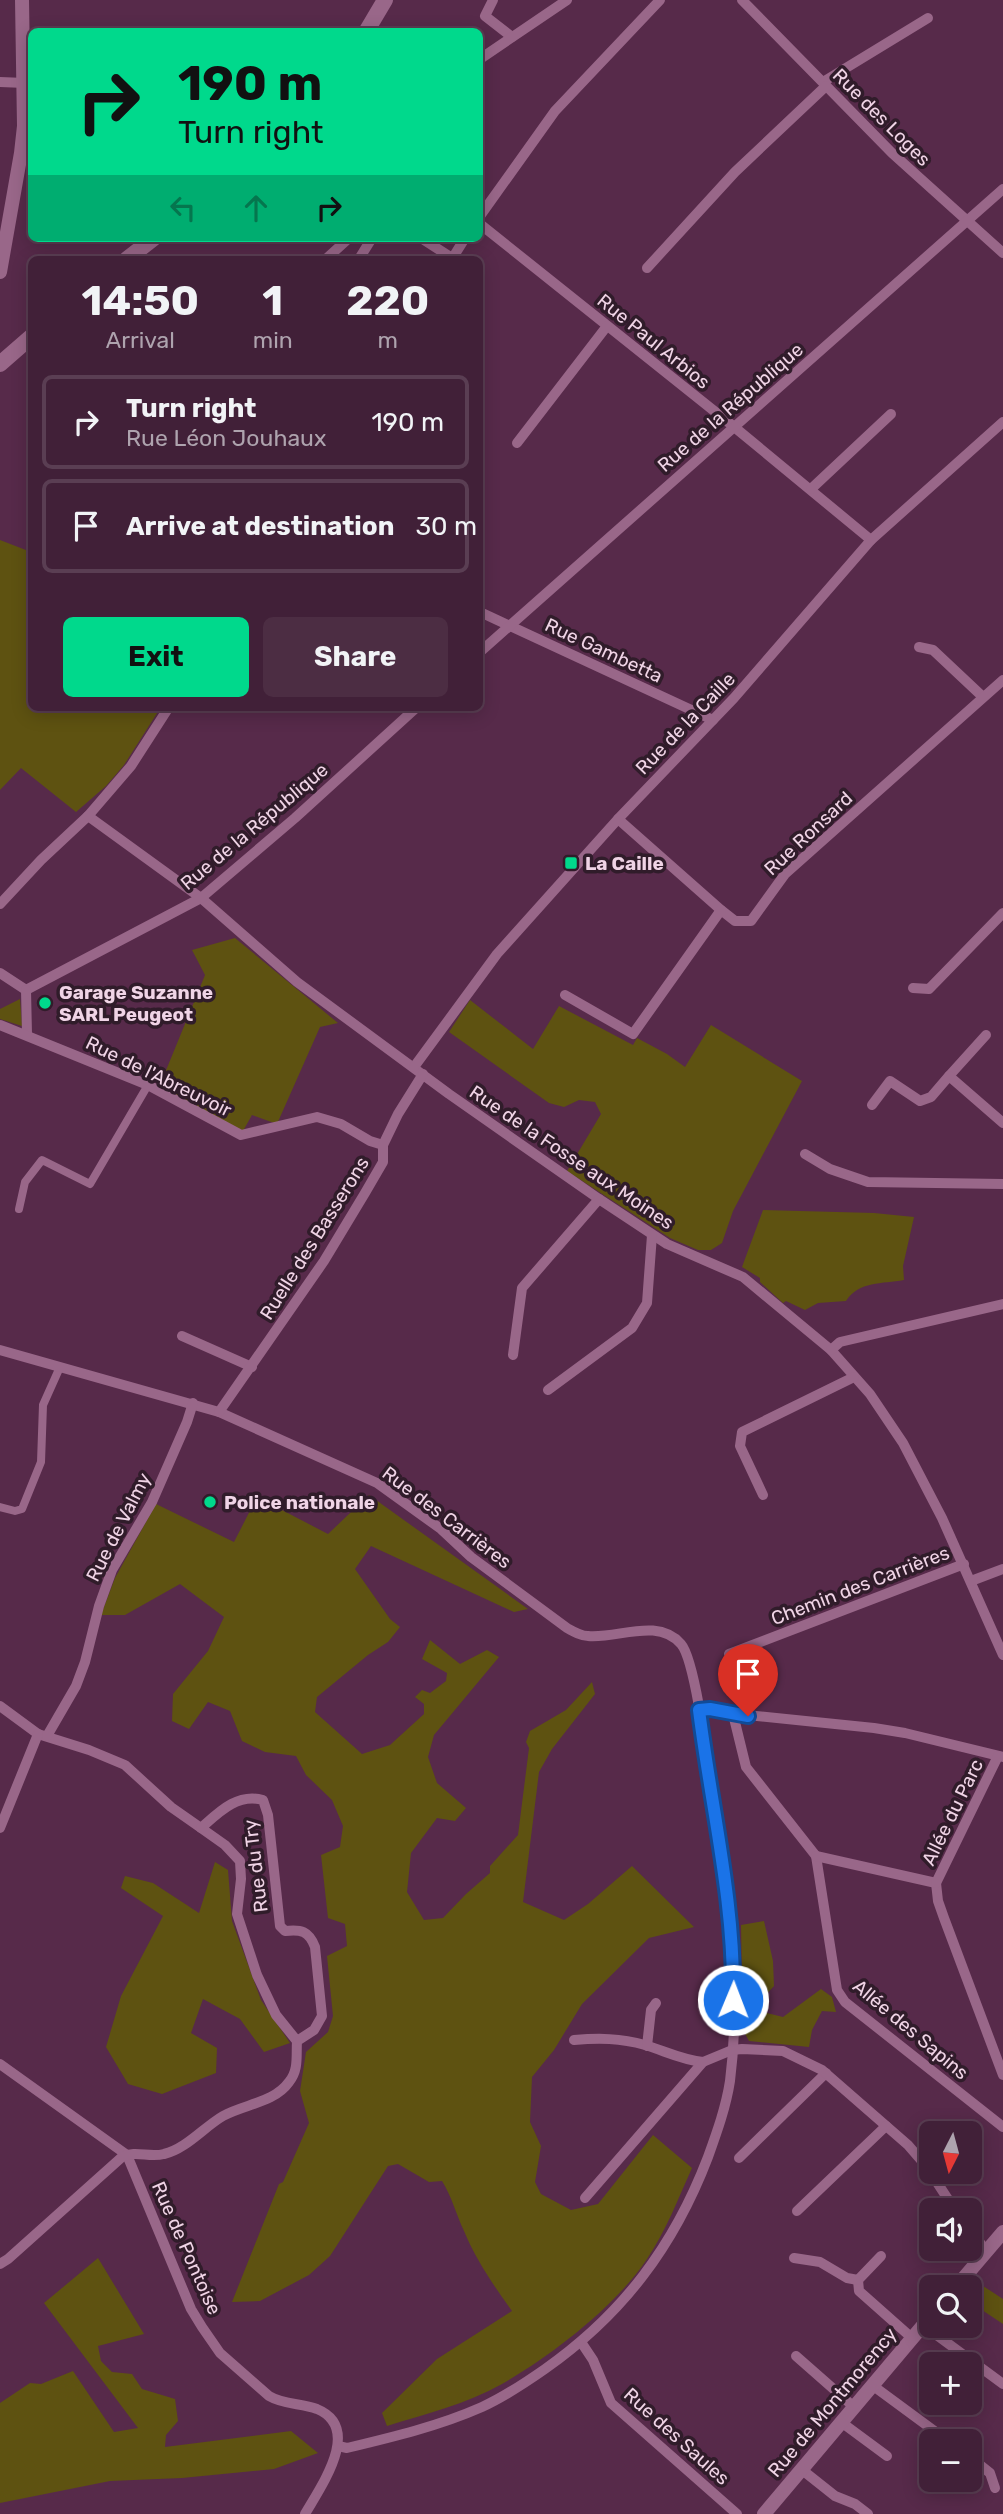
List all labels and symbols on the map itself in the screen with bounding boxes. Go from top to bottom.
street label: Rue des Loges [828,64,935,171]
street label: Rue Paul Arbios [593,289,715,394]
street label: Rue de la République [653,338,808,477]
street label: Rue Gambetta [541,613,666,688]
street label: Rue de la Caille [631,667,740,779]
street label: Rue de la République [176,758,333,895]
street label: Rue Ronsard [759,787,857,880]
place label: La Caille [585,852,664,875]
marker: La Caille [563,855,579,871]
place label: Garage Suzanne SARL Peugeot [59,981,213,1026]
marker: Garage Suzanne SARL Peugeot [37,995,53,1011]
street label: Rue de l'Abreuvoir [82,1031,236,1122]
street label: Rue de la Fosse aux Moines [465,1080,678,1234]
street label: Ruelle des Basserons [255,1153,374,1324]
street label: Rue des Carrières [378,1461,516,1573]
street label: Rue de Valmy [81,1469,156,1585]
place label: Police nationale [224,1491,375,1514]
marker: Police nationale [202,1494,218,1510]
street label: Chemin des Carrières [768,1541,953,1630]
pin [718,1644,778,1716]
street label: Allée du Parc [917,1755,988,1869]
street label: Rue du Try [238,1818,273,1914]
position arrow [696,1963,770,2037]
street label: Allée des Sapins [848,1974,973,2084]
north arrow [919,2121,982,2184]
street label: Rue de Pontoise [147,2178,226,2318]
street label: Rue de Montmorency [763,2323,902,2482]
street label: Rue des Saules [619,2383,734,2490]

